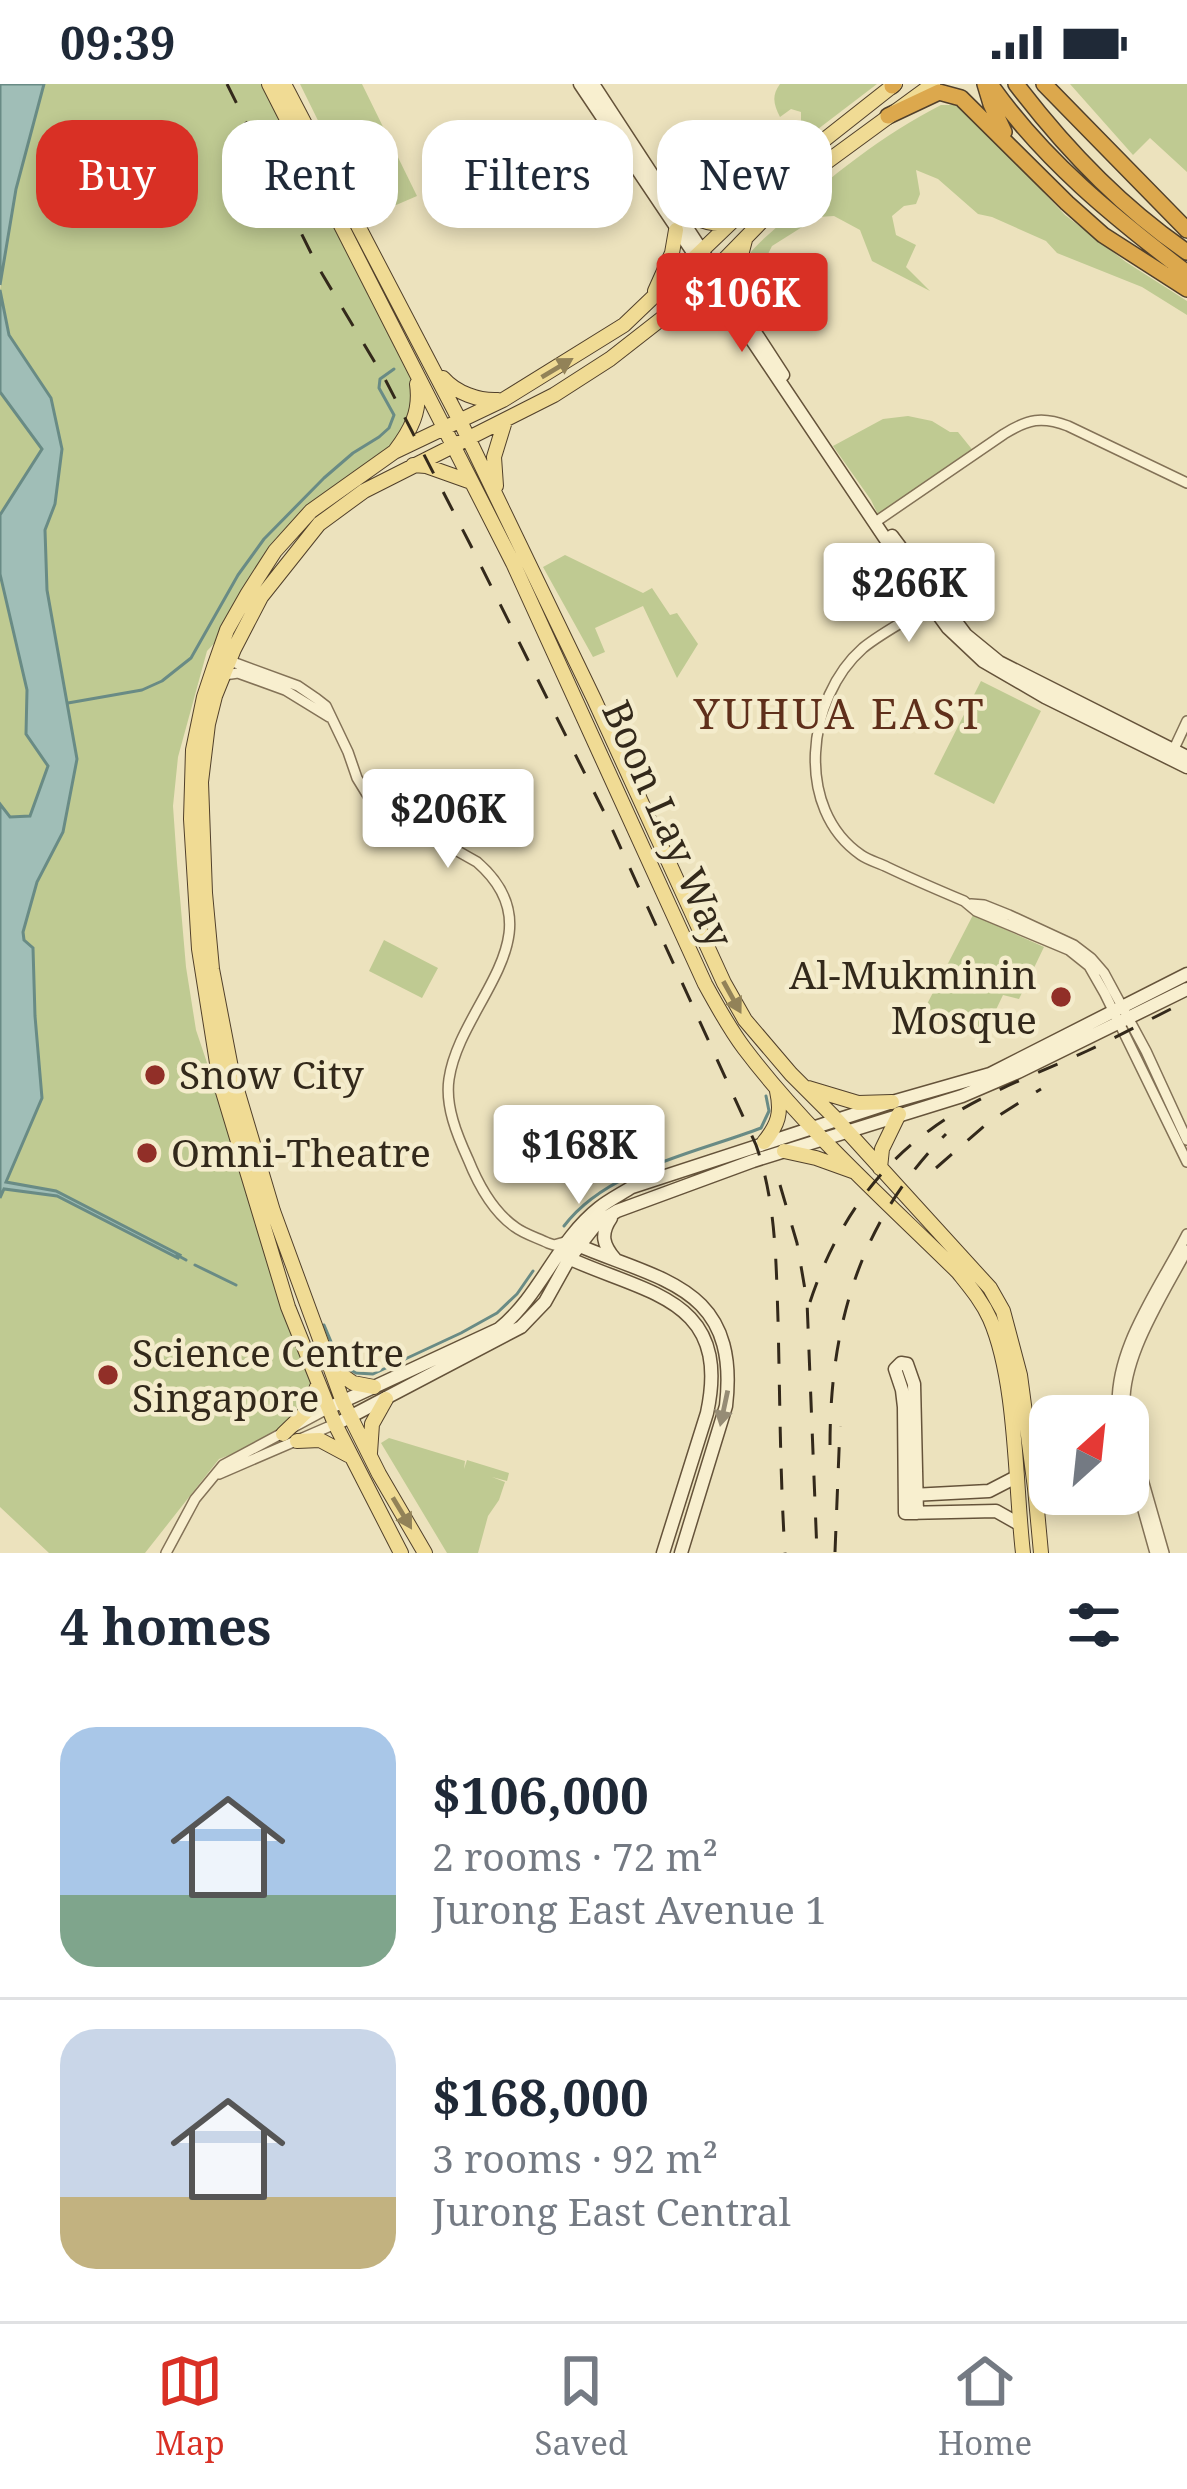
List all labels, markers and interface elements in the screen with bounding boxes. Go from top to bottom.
text: 09:39 [60,12,175,73]
chip: Buy [36,120,198,228]
chip: Rent [222,120,398,228]
chip: Filters [422,120,633,228]
chip: New [657,120,832,228]
pin: $106K [658,253,826,355]
text: $106K [684,265,800,318]
one-way arrow [540,358,574,379]
pin: $266K [825,543,993,645]
text: $266K [851,555,967,608]
district label: YUHUA EAST [692,684,987,741]
street label: Boon Lay Way [591,692,748,956]
pin: $206K [364,769,532,871]
text: $206K [390,781,506,834]
place label: Al-Mukminin Mosque [789,947,1037,1045]
one-way arrow [721,980,742,1015]
marker: Al-Mukminin Mosque [1048,984,1074,1010]
place label: Snow City [179,1047,365,1100]
marker: Snow City [142,1062,168,1088]
pin: $168K [495,1105,663,1207]
text: $168K [521,1117,637,1170]
place label: Omni-Theatre [171,1125,431,1178]
marker: Omni-Theatre [134,1140,160,1166]
place label: Science Centre Singapore [132,1325,404,1423]
marker: Science Centre Singapore [95,1362,121,1388]
one-way arrow [714,1389,733,1427]
north arrow [1029,1395,1149,1515]
map controls [1029,1395,1149,1515]
one-way arrow [391,1496,412,1530]
text: 4 homes [60,1590,271,1660]
icon: filters [1061,1592,1127,1658]
text: $106,000 [432,1759,649,1829]
icon: home [156,1775,300,1919]
text: 2 rooms · 72 m² [432,1829,718,1882]
text: Jurong East Avenue 1 [432,1882,827,1935]
text: $168,000 [432,2061,649,2131]
icon: home [156,2077,300,2221]
text: 3 rooms · 92 m² [432,2131,718,2184]
text: Jurong East Central [432,2184,791,2237]
tab: Map [155,2348,225,2465]
tab: Saved [535,2348,628,2465]
tab: Home [938,2348,1032,2465]

